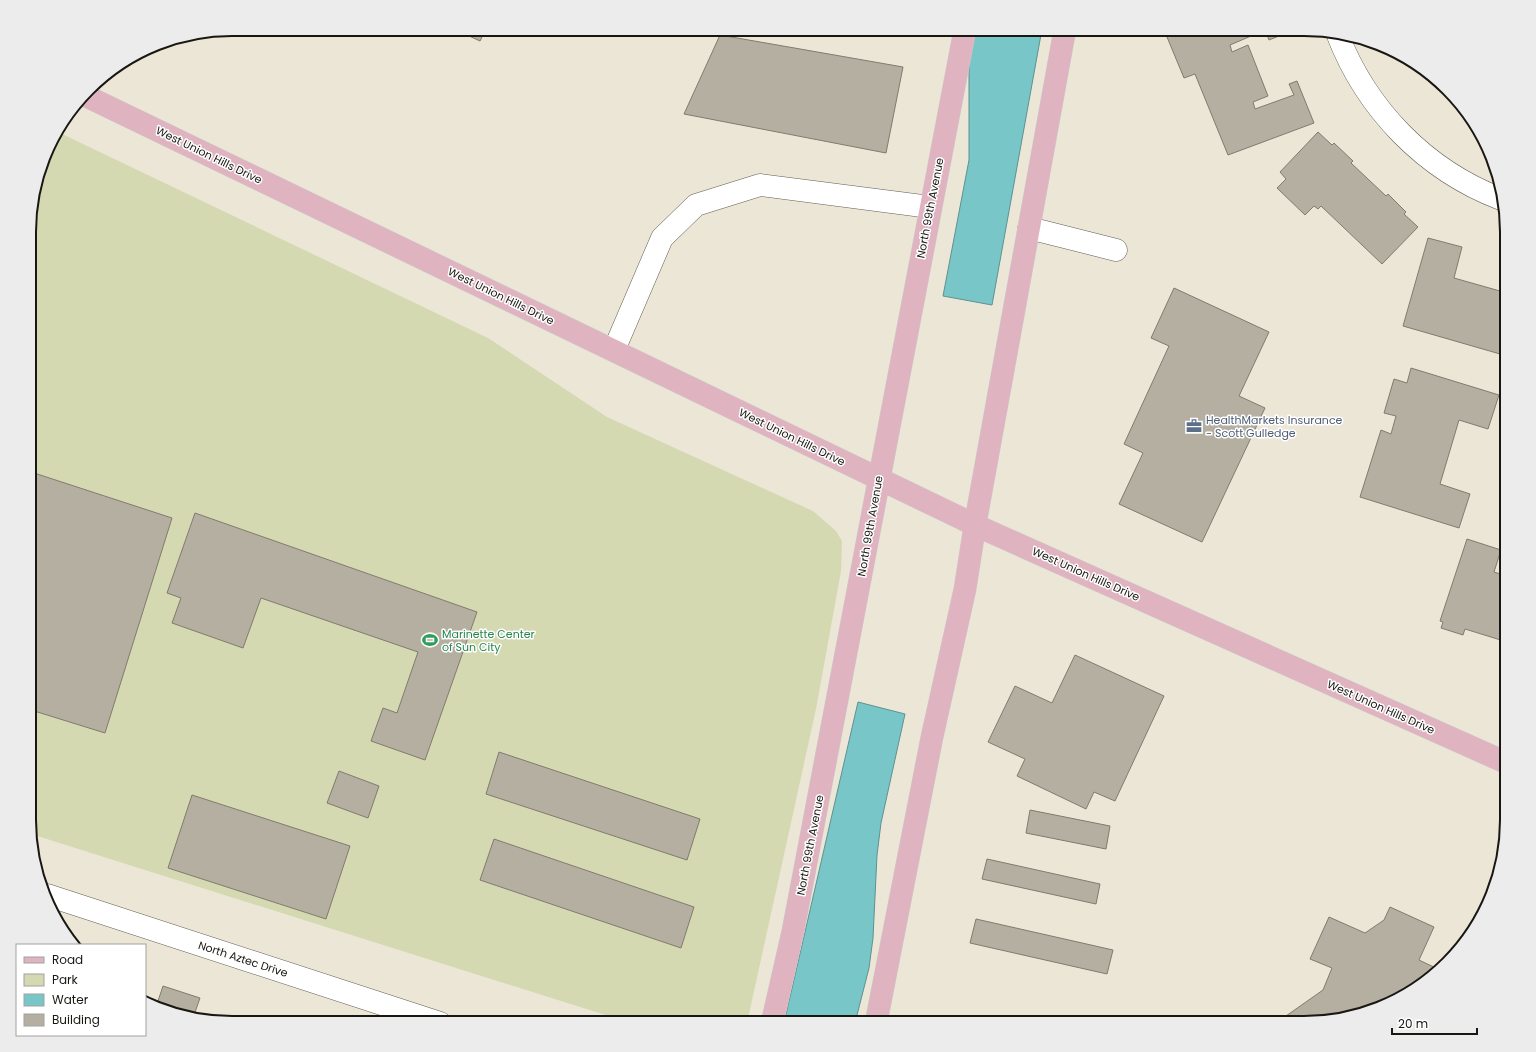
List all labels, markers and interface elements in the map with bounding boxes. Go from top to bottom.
street label: West Union Hills Drive [153,122,265,188]
street label: North 99th Avenue [912,156,948,260]
street label: West Union Hills Drive [445,263,557,329]
street label: West Union Hills Drive [736,404,848,470]
place label: HealthMarkets Insurance - Scott Gulledge [1206,412,1343,441]
office icon: HealthMarkets Insurance - Scott Gulledge [1185,417,1203,435]
street label: North 99th Avenue [853,474,887,578]
street label: West Union Hills Drive [1030,543,1143,605]
place label: Marinette Center of Sun City [442,626,535,655]
sports icon: Marinette Center of Sun City [421,631,439,649]
street label: West Union Hills Drive [1325,676,1438,738]
street label: North 99th Avenue [792,793,828,897]
street label: North Aztec Drive [196,937,290,981]
legend [16,944,146,1036]
text: Road [52,951,83,968]
text: Park [52,971,79,988]
text: Water [52,991,89,1008]
scale bar [1392,1010,1477,1036]
text: Building [52,1011,100,1028]
text: 20 m [1398,1015,1428,1032]

